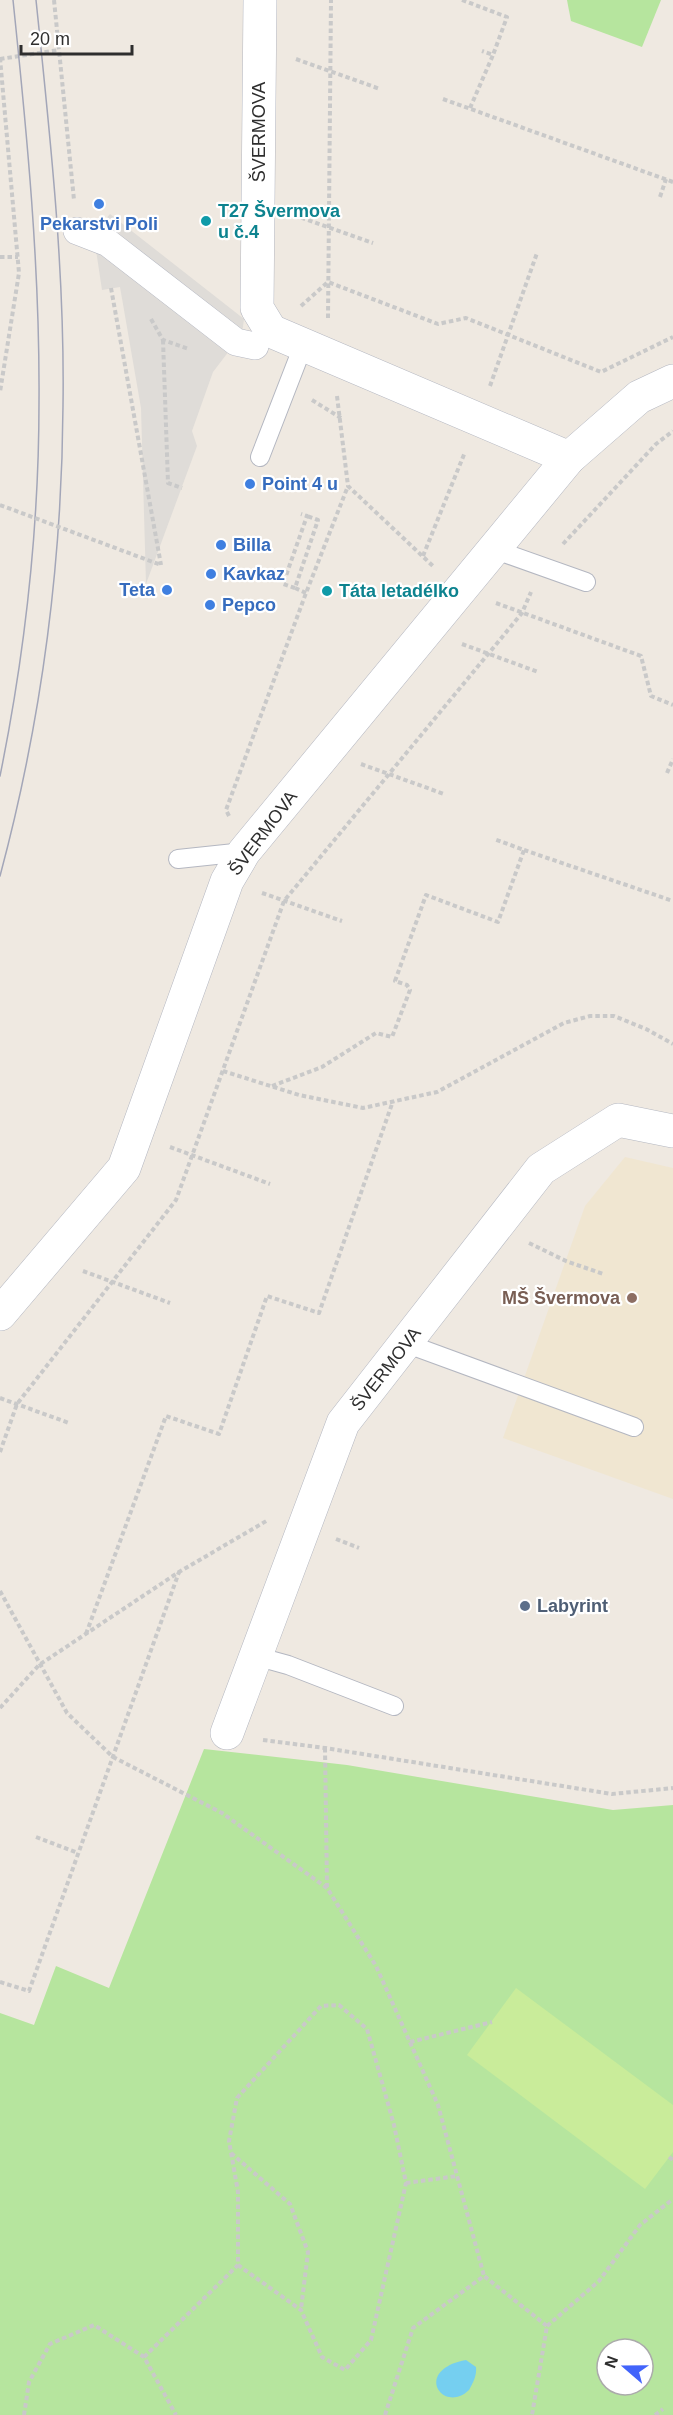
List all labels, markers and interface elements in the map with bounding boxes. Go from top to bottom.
scale bar [21,18,132,56]
text: 20 m [30,29,70,49]
street label: ŠVERMOVA [248,82,269,182]
marker: Pekarstvi Poli [92,197,106,211]
place label: T27 Švermova u č.4 [218,200,341,242]
place label: Pekarstvi Poli [40,214,158,234]
marker: T27 Švermova u č.4 [199,214,213,228]
place label: Point 4 u [262,474,338,494]
marker: Point 4 u [243,477,257,491]
place label: Billa [233,535,272,555]
marker: Billa [214,538,228,552]
place label: Kavkaz [223,564,285,584]
marker: Kavkaz [204,567,218,581]
place label: Teta [119,580,156,600]
place label: Táta letadélko [339,581,459,601]
marker: Teta [160,583,174,597]
marker: Táta letadélko [320,584,334,598]
place label: Pepco [222,595,276,615]
marker: Pepco [203,598,217,612]
street label: ŠVERMOVA [224,786,301,879]
place label: MŠ Švermova [502,1287,621,1308]
marker: MŠ Švermova [625,1291,639,1305]
street label: ŠVERMOVA [346,1323,425,1415]
place label: Labyrint [537,1596,608,1616]
marker: Labyrint [518,1599,532,1613]
north arrow [595,2337,655,2397]
text: N [601,2354,621,2370]

